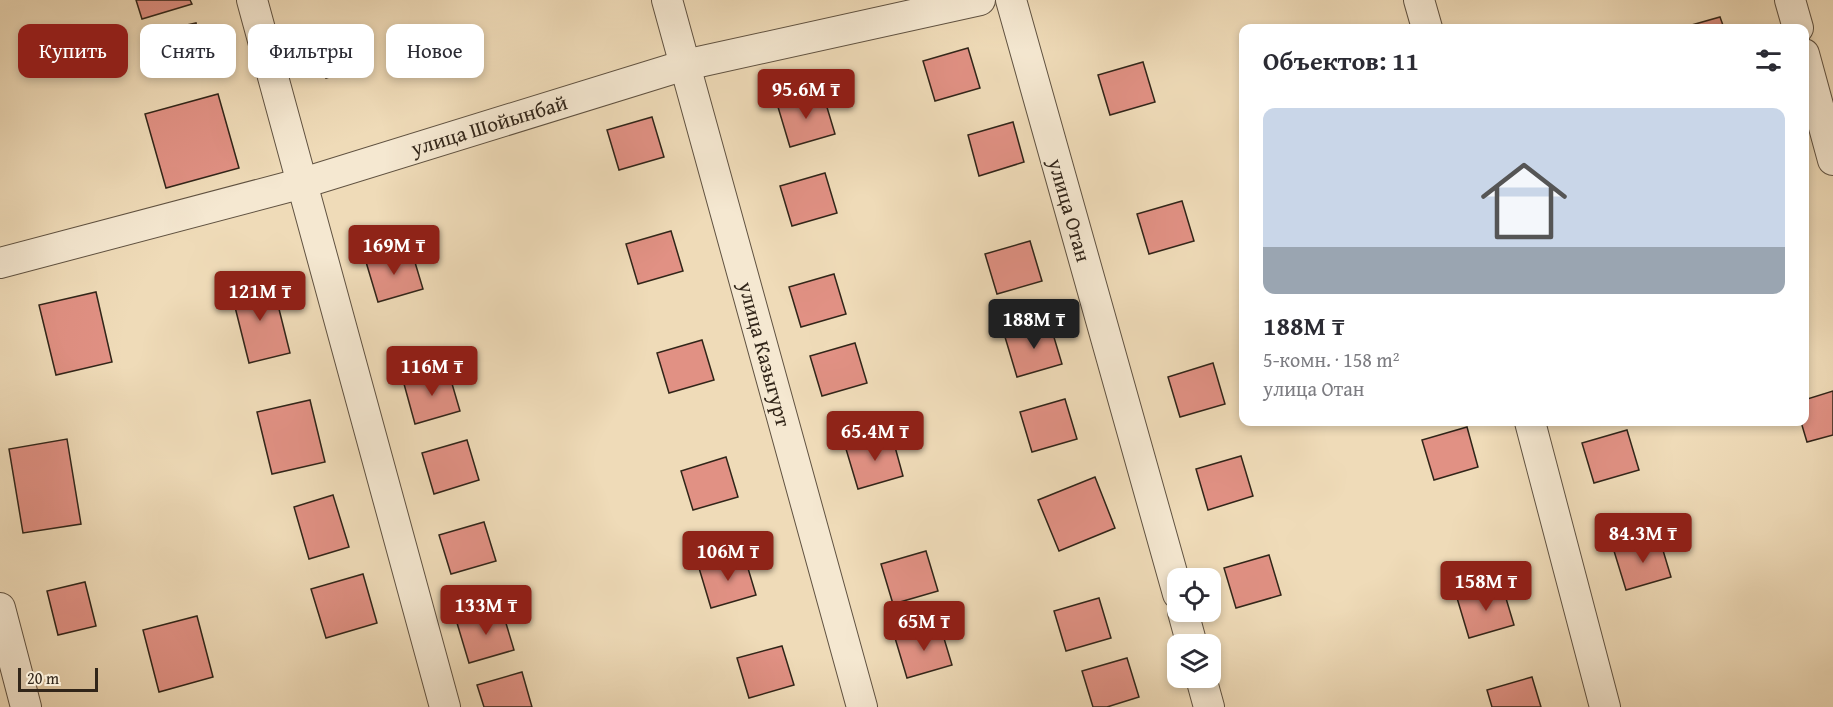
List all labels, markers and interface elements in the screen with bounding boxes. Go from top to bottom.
chip: Купить [18,24,128,78]
chip: Снять [140,24,236,78]
chip: Фильтры [248,24,374,78]
chip: Новое [386,24,484,78]
text: Объектов: 11 [1263,41,1419,80]
icon: filters [1752,44,1785,77]
pin: 95.6M ₸ [751,69,861,120]
text: 95.6M ₸ [772,74,840,103]
street label: улица Шойынбай [406,86,571,164]
icon: home [1470,147,1578,255]
street label: улица Отан [1040,154,1100,265]
pin: 169M ₸ [345,225,443,276]
text: 169M ₸ [362,230,426,259]
pin: 121M ₸ [211,271,309,322]
text: 121M ₸ [228,276,292,305]
street label: улица Казыгурт [730,277,799,430]
pin: 188M ₸ [985,299,1083,350]
text: 188M ₸ [1002,304,1066,333]
text: 188M ₸ [1263,306,1345,345]
text: 5-комн. · 158 m² [1263,345,1399,374]
pin: 116M ₸ [383,346,481,397]
text: 116M ₸ [400,351,464,380]
text: улица Отан [1263,374,1364,403]
pin: 65.4M ₸ [820,411,930,462]
text: 65.4M ₸ [841,416,909,445]
pin: 84.3M ₸ [1588,513,1698,564]
text: 84.3M ₸ [1609,518,1677,547]
pin: 106M ₸ [679,531,777,582]
text: 106M ₸ [696,536,760,565]
pin: 158M ₸ [1437,561,1535,612]
text: 158M ₸ [1454,566,1518,595]
map controls [1167,568,1221,688]
button: locate [1167,568,1221,622]
pin: 133M ₸ [437,585,535,636]
text: 133M ₸ [454,590,518,619]
pin: 65M ₸ [882,601,966,652]
text: 65M ₸ [898,606,950,635]
button: layers [1167,634,1221,688]
scale bar [18,665,98,692]
text: 20 m [27,666,59,690]

